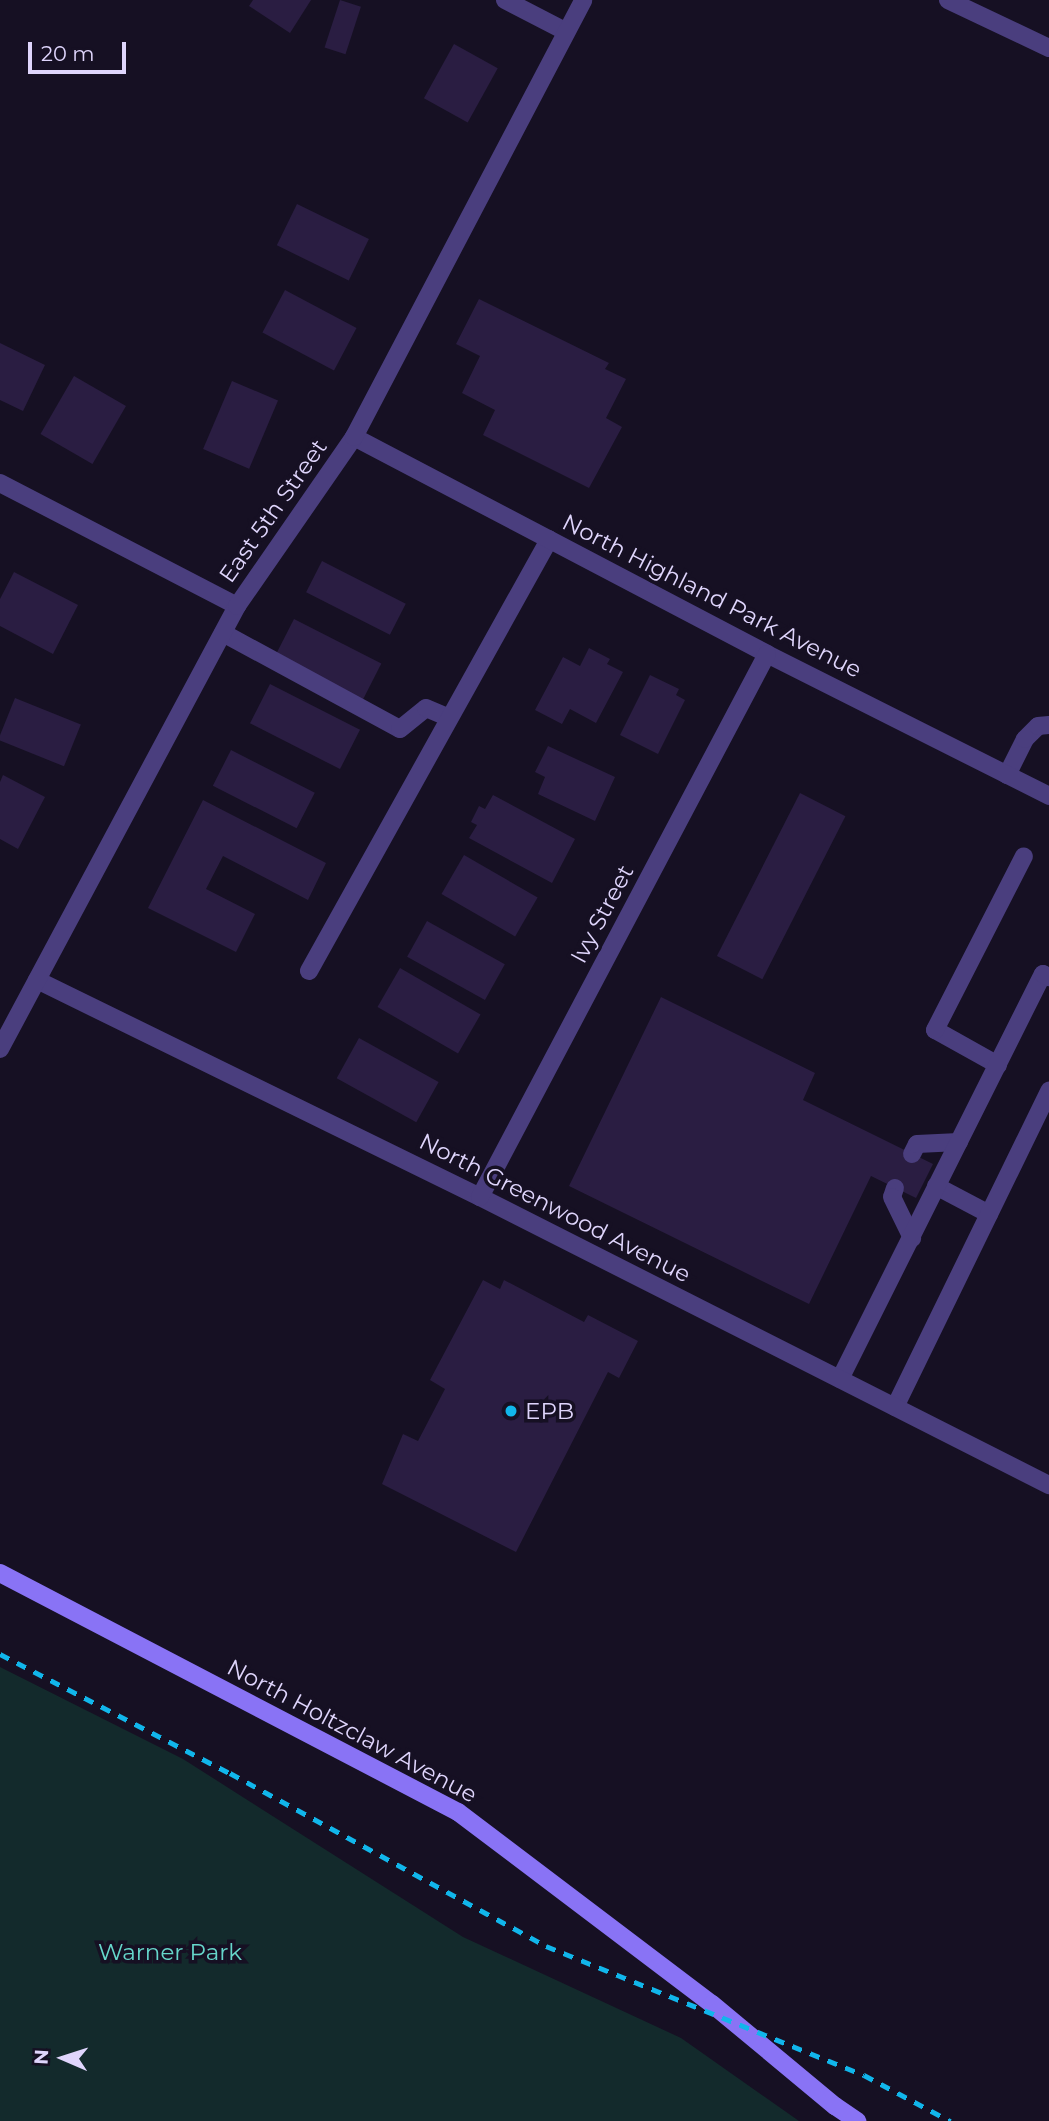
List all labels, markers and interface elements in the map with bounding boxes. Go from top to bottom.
scale bar [32,28,130,72]
text: 20 m [41,41,95,66]
street label: East 5th Street [213,434,333,588]
street label: North Highland Park Avenue [558,508,866,684]
street label: Ivy Street [565,860,639,968]
street label: North Greenwood Avenue [415,1127,695,1289]
place label: EPB [525,1397,574,1425]
marker: EPB [503,1403,519,1419]
street label: North Holtzclaw Avenue [222,1653,482,1809]
park label: Warner Park [98,1938,242,1966]
north arrow [28,2023,98,2093]
text: N [30,2049,53,2065]

